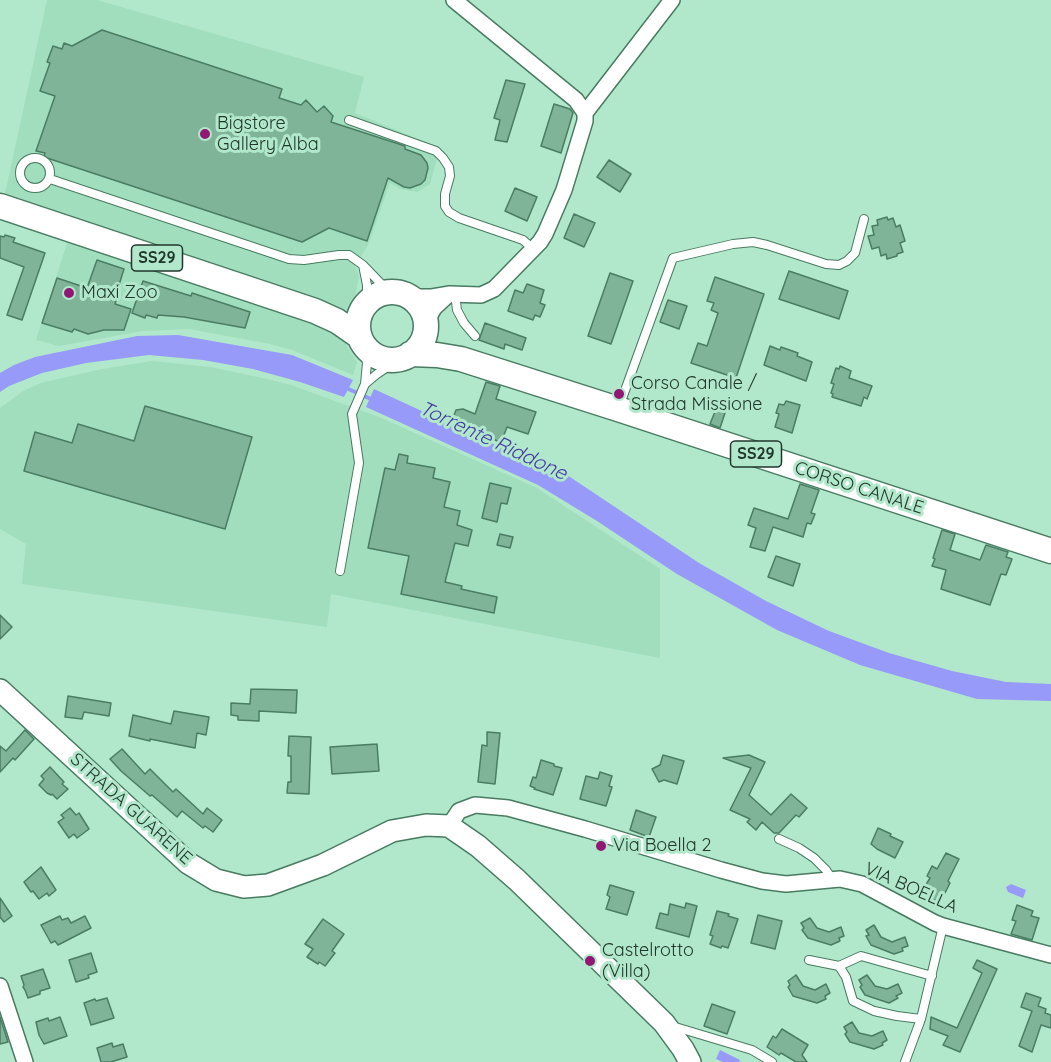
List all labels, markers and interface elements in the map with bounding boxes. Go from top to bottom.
place label: Bigstore Gallery Alba [217,113,319,156]
marker: Bigstore Gallery Alba [198,127,212,141]
road number: SS29 [132,245,182,271]
place label: Maxi Zoo [81,282,158,304]
marker: Maxi Zoo [62,286,76,300]
place label: Corso Canale / Strada Missione [631,373,762,416]
marker: Corso Canale / Strada Missione [612,387,626,401]
water label: Torrente Riddone [415,396,571,486]
road number: SS29 [730,441,782,467]
street label: CORSO CANALE [792,457,926,519]
street label: STRADA GUARENE [66,749,196,869]
place label: Via Boella 2 [613,835,711,857]
marker: Via Boella 2 [594,839,608,853]
street label: VIA BOELLA [861,858,961,918]
place label: Castelrotto (Villa) [602,940,694,982]
marker: Castelrotto (Villa) [583,954,597,968]

